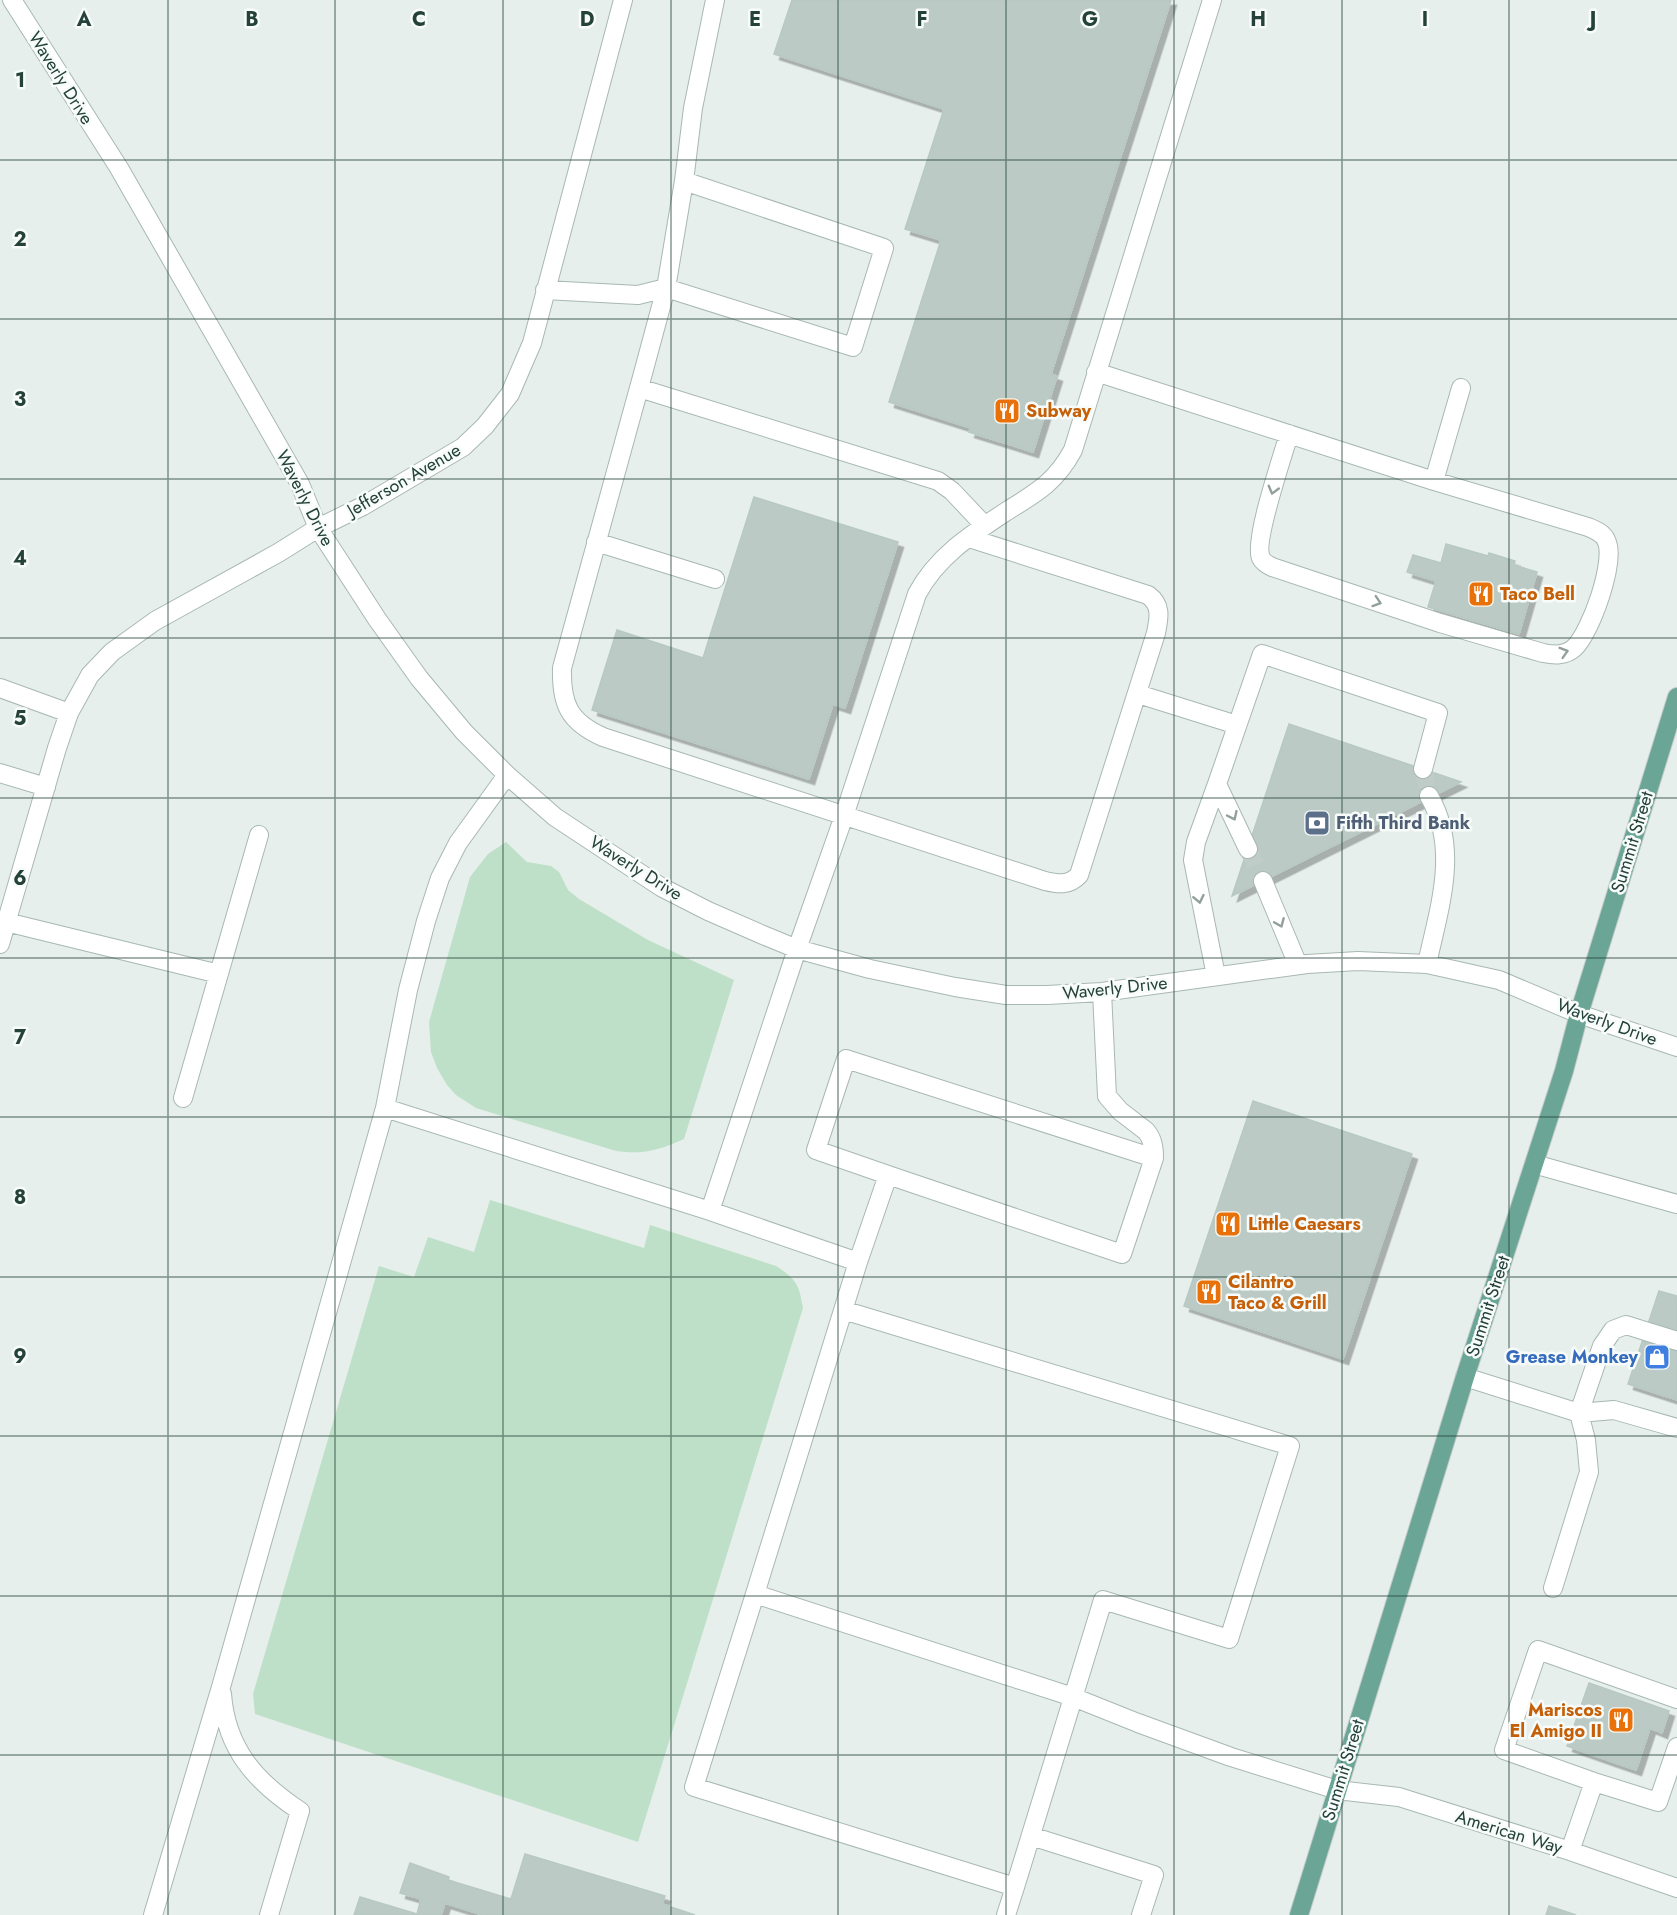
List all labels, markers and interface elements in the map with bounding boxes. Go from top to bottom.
text: A [76,5,92,34]
text: B [245,5,259,34]
text: C [412,5,426,34]
text: D [580,5,594,34]
text: E [749,5,761,34]
text: F [916,5,928,34]
text: G [1082,5,1098,34]
text: H [1250,5,1266,34]
text: I [1422,5,1428,34]
text: J [1586,5,1596,34]
street label: Waverly Drive [22,27,100,129]
text: 1 [15,66,25,95]
text: 2 [13,225,27,254]
text: 3 [14,385,26,414]
restaurant icon: Subway [992,396,1022,426]
place label: Subway [1026,398,1092,424]
street label: Jefferson Avenue [341,437,466,524]
street label: Waverly Drive [270,445,340,551]
one-way arrow [1267,485,1280,495]
text: 4 [13,544,27,573]
restaurant icon: Taco Bell [1466,579,1496,609]
place label: Taco Bell [1500,581,1575,607]
one-way arrow [1371,595,1382,607]
one-way arrow [1558,647,1569,659]
text: 5 [14,704,27,733]
street label: Summit Street [1604,787,1660,896]
bank icon: Fifth Third Bank [1302,808,1332,838]
one-way arrow [1225,810,1237,821]
place label: Fifth Third Bank [1336,810,1471,836]
street label: Waverly Drive [585,829,687,907]
text: 6 [13,864,27,893]
one-way arrow [1192,894,1205,904]
one-way arrow [1273,917,1285,928]
street label: Waverly Drive [1061,970,1169,1006]
street label: Waverly Drive [1553,992,1661,1052]
text: 7 [14,1023,27,1052]
text: 8 [14,1183,26,1212]
restaurant icon: Little Caesars [1213,1209,1243,1239]
place label: Little Caesars [1248,1211,1361,1237]
street label: Summit Street [1459,1252,1517,1360]
place label: Cilantro Taco & Grill [1228,1269,1327,1316]
restaurant icon: Cilantro Taco & Grill [1194,1277,1224,1307]
text: 9 [13,1342,27,1371]
shop icon: Grease Monkey [1642,1342,1672,1372]
place label: Grease Monkey [1506,1344,1639,1370]
place label: Mariscos El Amigo II [1509,1697,1602,1744]
restaurant icon: Mariscos El Amigo II [1606,1705,1636,1735]
street label: Summit Street [1315,1715,1371,1824]
street label: American Way [1452,1803,1566,1861]

